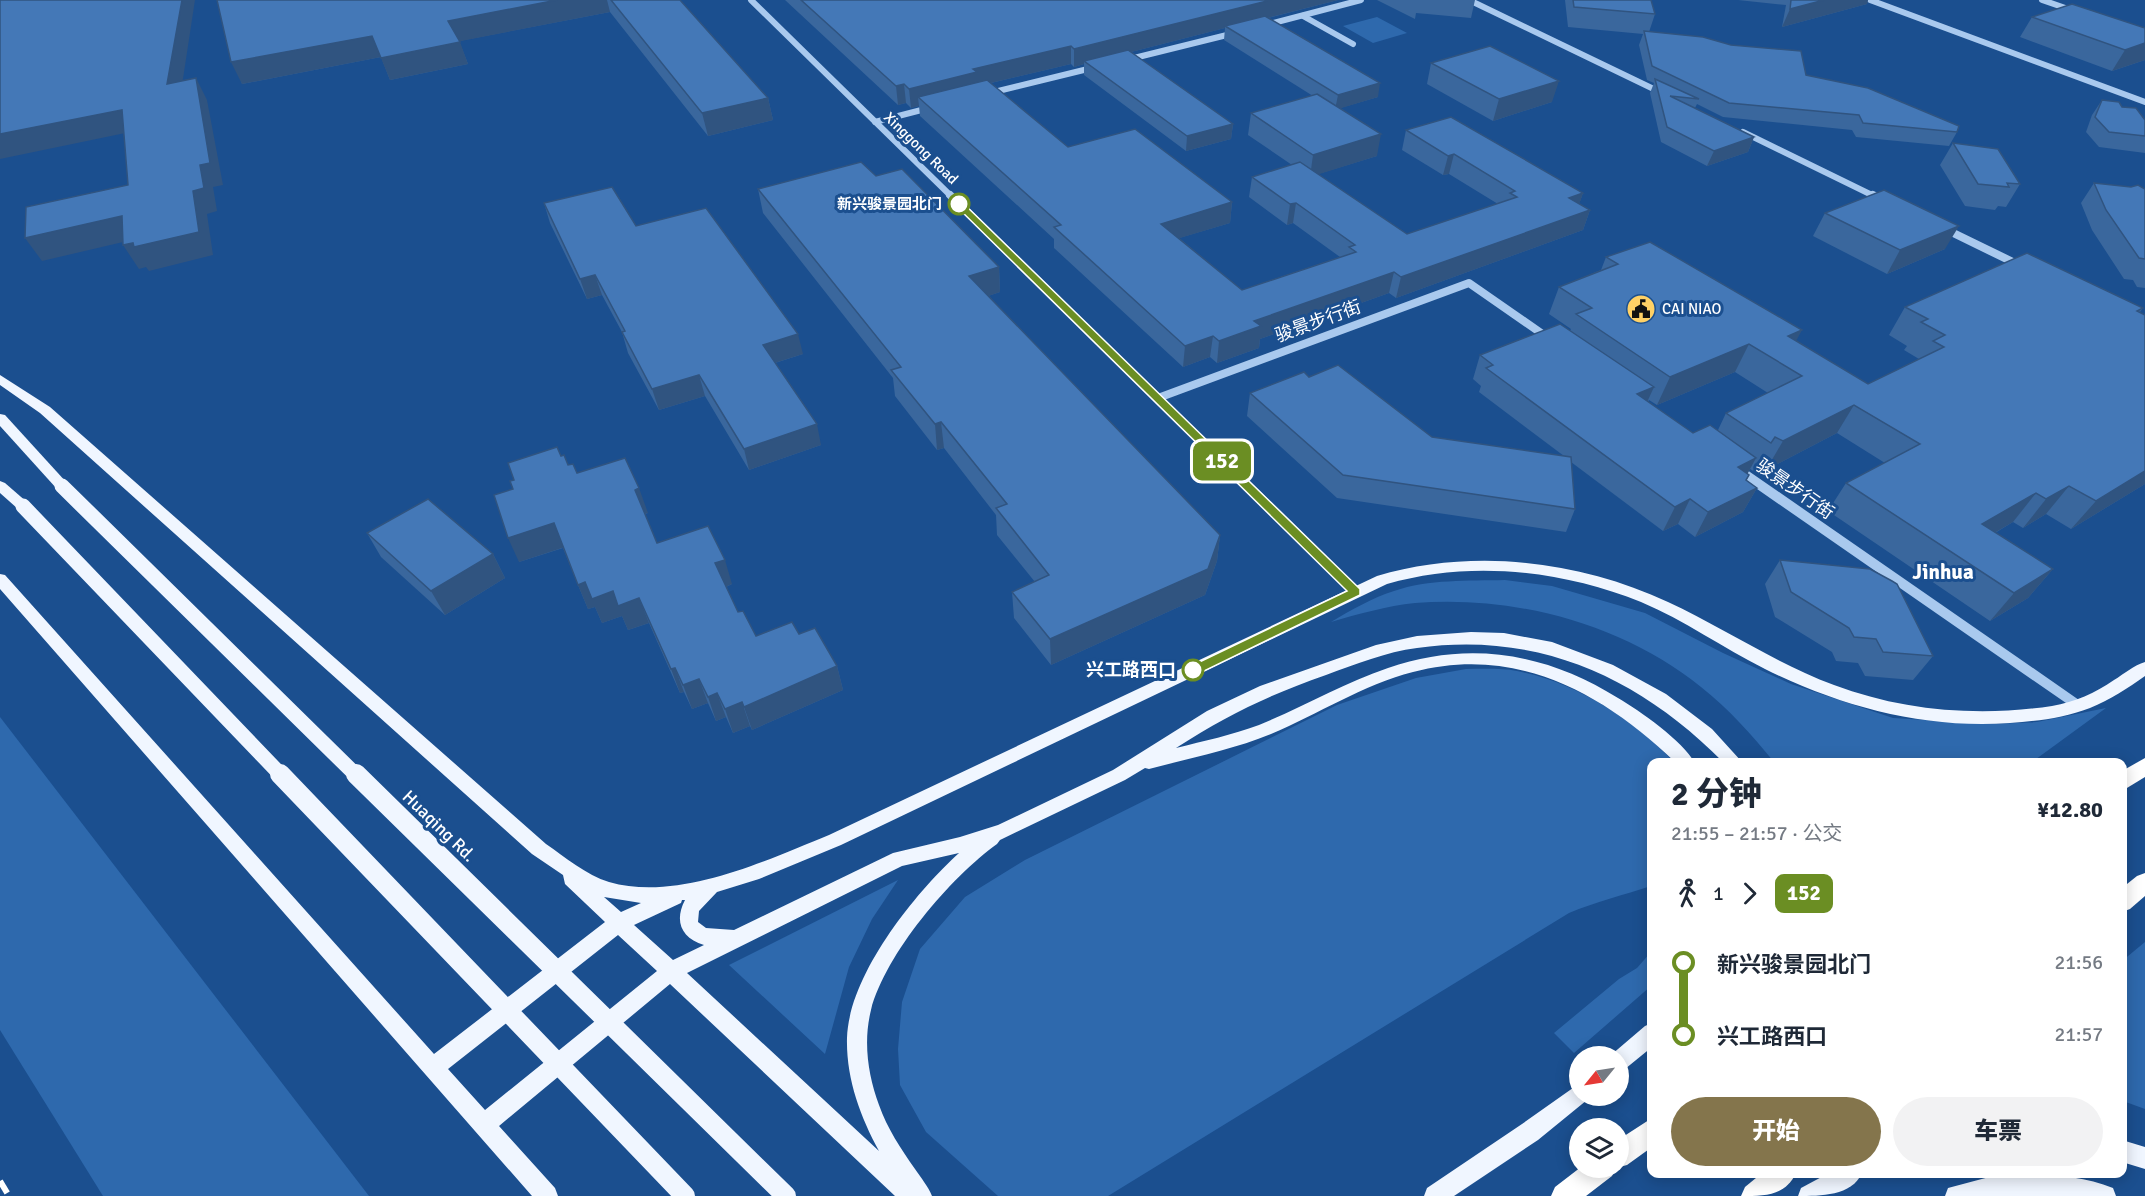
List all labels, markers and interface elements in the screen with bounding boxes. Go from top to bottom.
street label: Xinggong Road [880,108,962,188]
marker: 新兴骏景园北门 [948,193,970,215]
place label: 新兴骏景园北门 [837,195,942,213]
public building icon: CAI NIAO [1625,293,1657,325]
street label: 骏景步行街 [1272,295,1364,347]
place label: CAI NIAO [1662,300,1722,318]
line badge: 152 [1188,442,1256,480]
text: 152 [1205,448,1239,474]
street label: 骏景步行街 [1752,454,1838,524]
district label: Jinhua [1912,559,1974,585]
place label: 兴工路西口 [1086,659,1176,681]
marker: 兴工路西口 [1182,659,1204,681]
text: 2 分钟 [1671,774,1762,815]
street label: Huaqing Rd. [398,786,480,866]
text: ¥12.80 [2037,796,2103,823]
text: 21:55 – 21:57 · 公交 [1671,821,1842,846]
icon: walk [1671,877,1704,910]
icon: forward [1733,877,1766,910]
text: 152 [1787,880,1821,906]
text: 1 [1713,881,1724,906]
text: 21:56 [2054,950,2103,975]
text: 新兴骏景园北门 [1717,951,1871,978]
text: 21:57 [2054,1022,2103,1047]
text: 兴工路西口 [1717,1023,1827,1050]
north arrow [1569,1046,1629,1106]
map controls [1569,1046,1629,1178]
button: 开始 [1671,1097,1881,1166]
button: 车票 [1893,1097,2103,1166]
button: layers [1569,1118,1629,1178]

